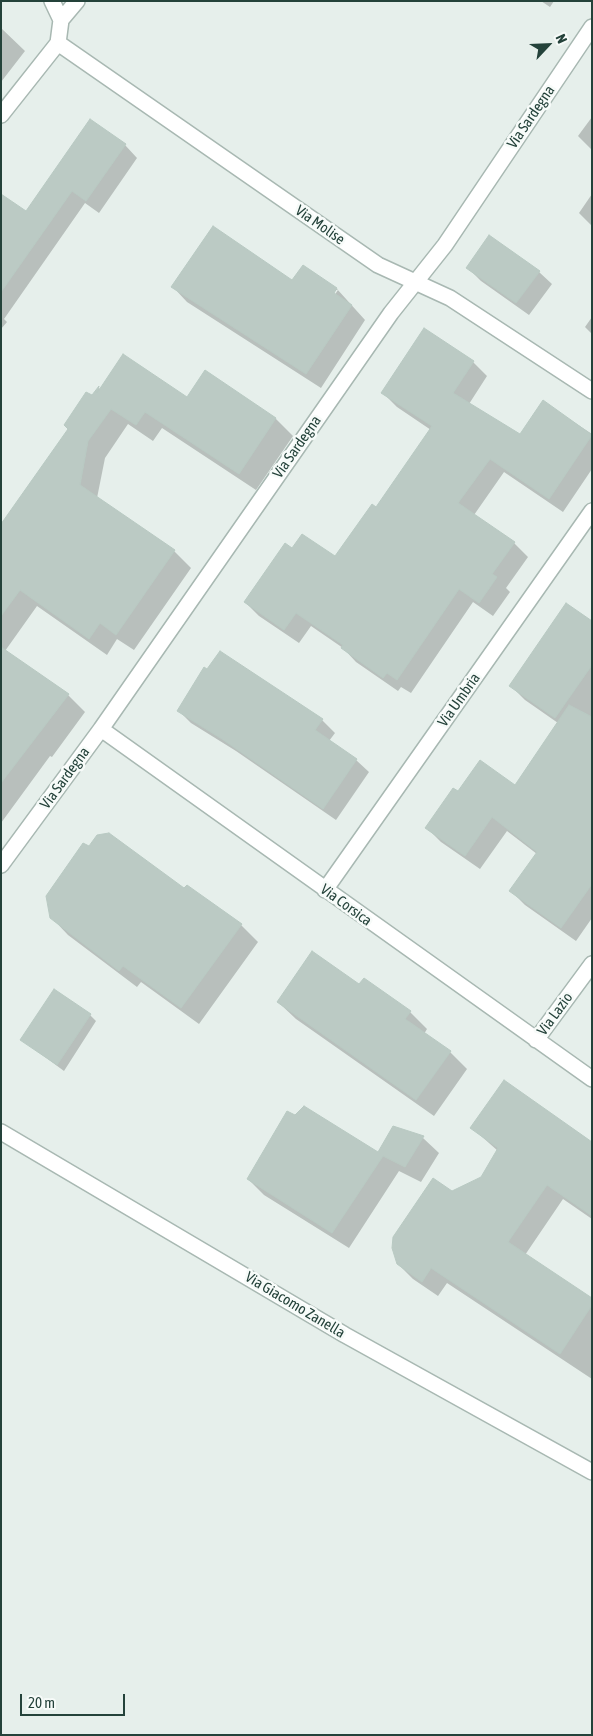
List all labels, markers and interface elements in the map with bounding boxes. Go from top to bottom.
north arrow [523,20,573,70]
text: N [553,32,571,46]
street label: Via Sardegna [503,82,559,152]
street label: Via Molise [292,201,348,249]
street label: Via Sardegna [269,412,325,482]
street label: Via Umbria [434,670,484,730]
street label: Via Sardegna [37,744,93,812]
street label: Via Corsica [317,880,375,930]
street label: Via Lazio [533,989,577,1039]
street label: Via Giacomo Zanella [242,1268,348,1342]
scale bar [22,1684,128,1716]
text: 20 m [28,1694,55,1711]

